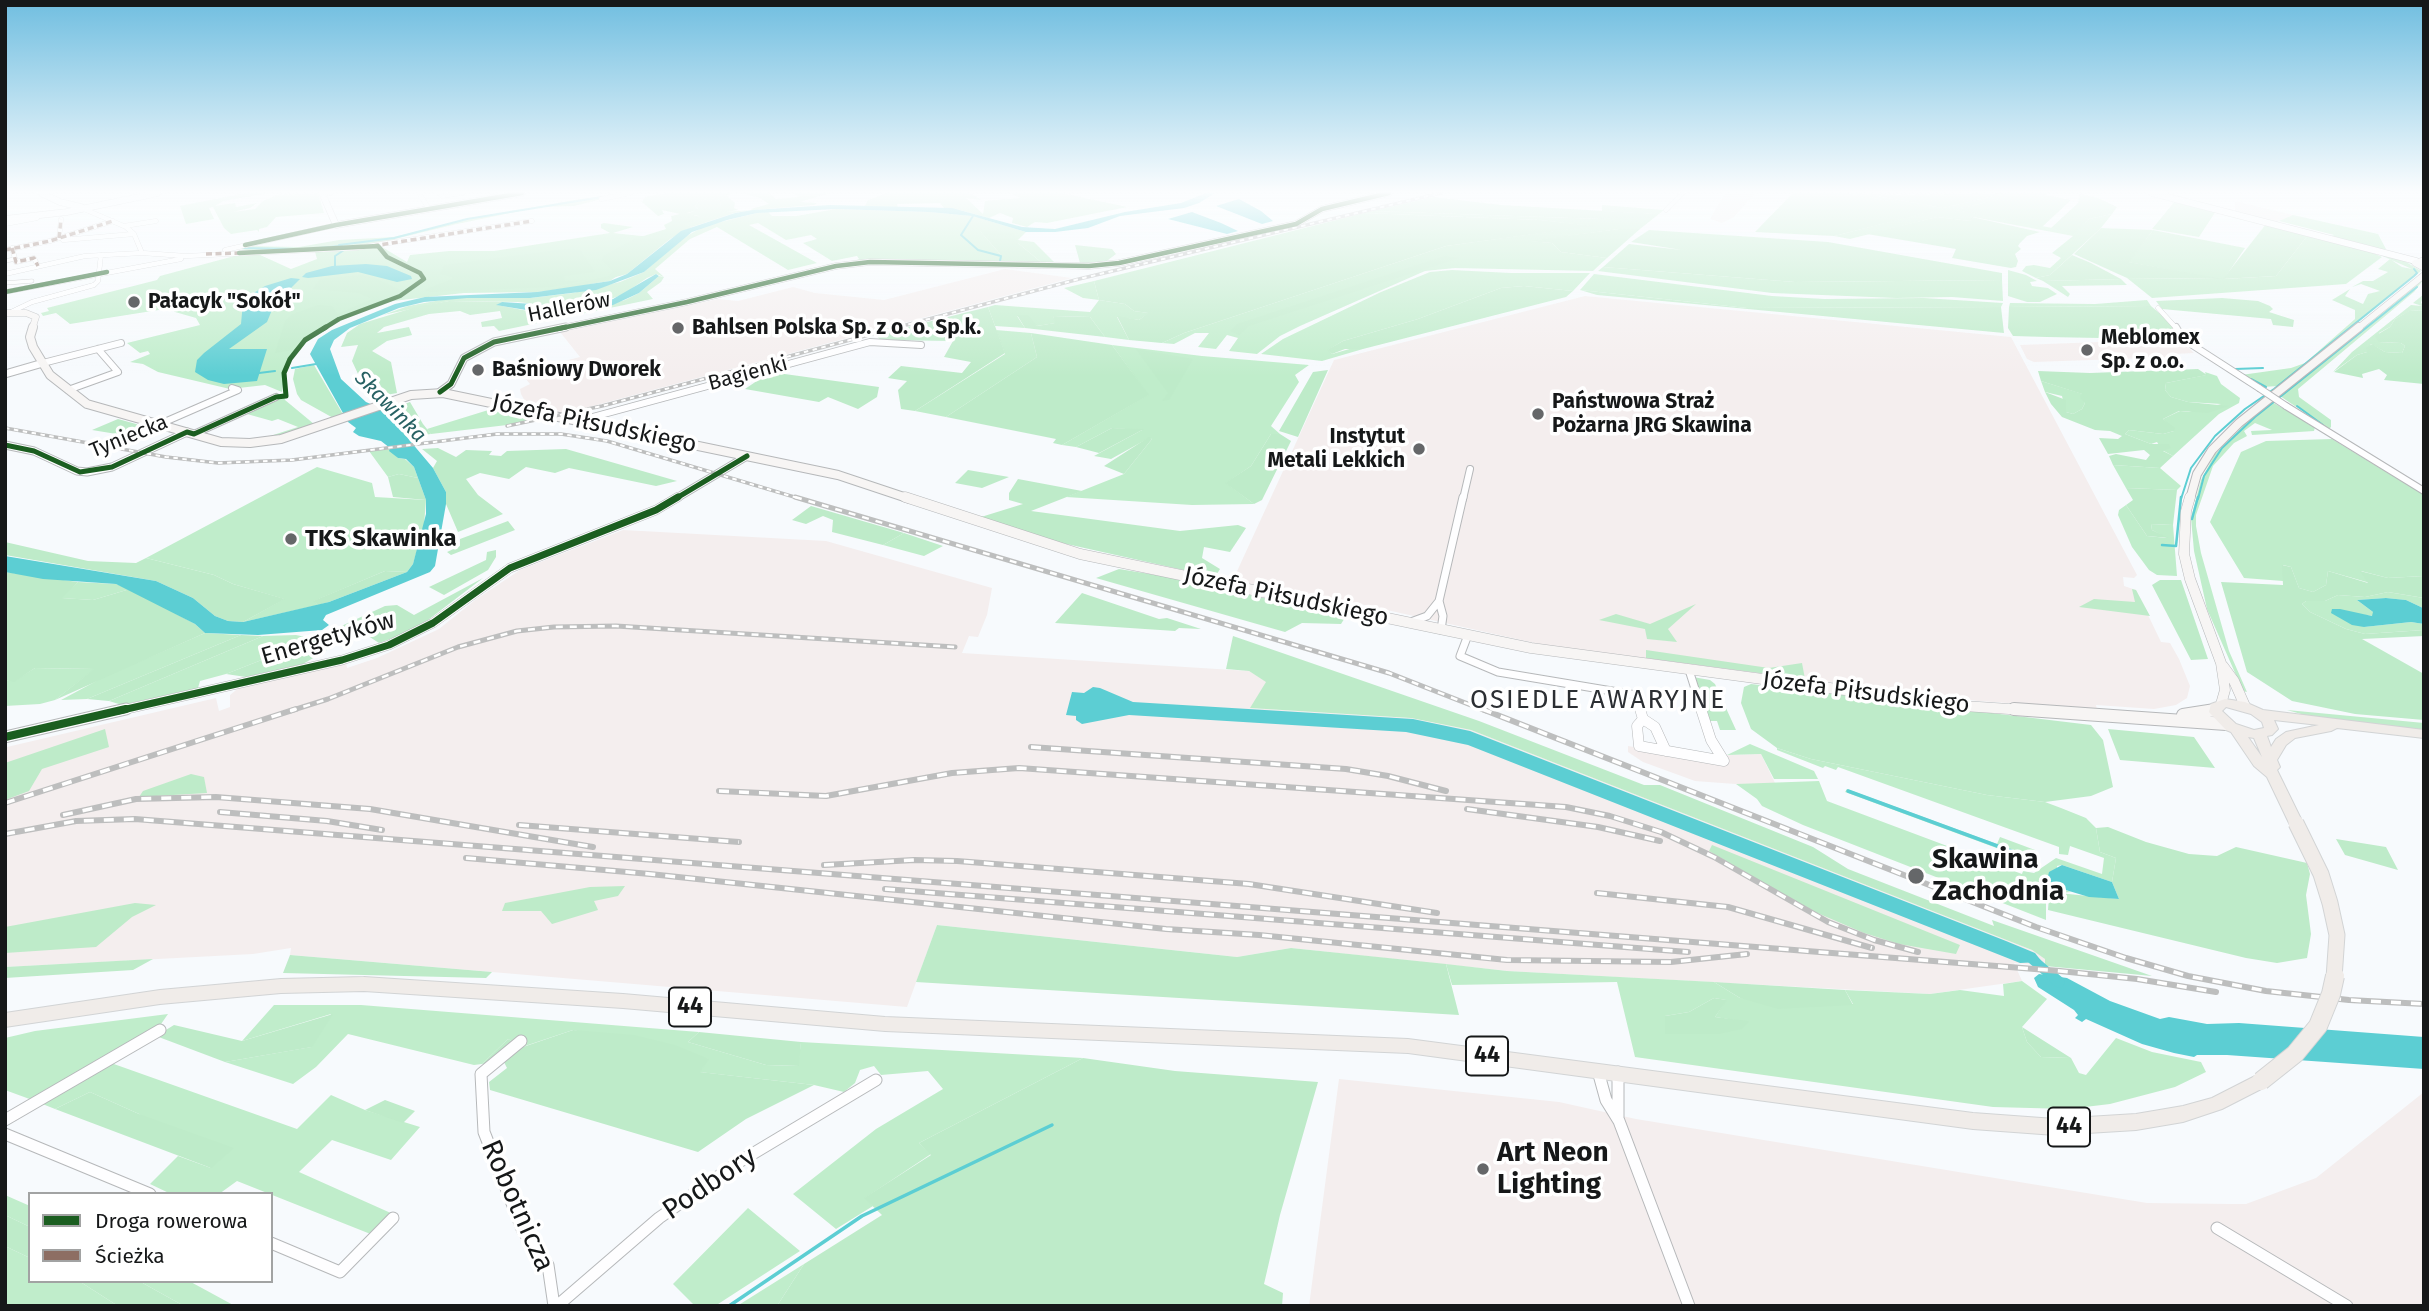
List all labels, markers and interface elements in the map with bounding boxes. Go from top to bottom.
street label: Hallerów [525,288,613,328]
place label: Pałacyk "Sokół" [148,289,301,315]
marker: Pałacyk "Sokół" [126,294,142,310]
place label: Bahlsen Polska Sp. z o. o. Sp.k. [692,315,981,341]
marker: Bahlsen Polska Sp. z o. o. Sp.k. [670,320,686,336]
place label: Meblomex Sp. z o.o. [2101,325,2200,375]
marker: Meblomex Sp. z o.o. [2079,342,2095,358]
street label: Bagienki [705,351,791,397]
place label: Baśniowy Dworek [492,357,661,383]
marker: Baśniowy Dworek [470,362,486,378]
water label: Skawinka [349,366,431,448]
street label: Józefa Piłsudskiego [489,388,699,460]
place label: Państwowa Straż Pożarna JRG Skawina [1552,389,1752,439]
marker: Państwowa Straż Pożarna JRG Skawina [1530,406,1546,422]
street label: Tyniecka [86,410,172,464]
place label: Instytut Metali Lekkich [1267,424,1405,474]
marker: Instytut Metali Lekkich [1411,441,1427,457]
place label: TKS Skawinka [305,525,457,553]
marker: TKS Skawinka [283,531,299,547]
street label: Józefa Piłsudskiego [1181,561,1391,633]
street label: Energetyków [258,606,398,672]
street label: Józefa Piłsudskiego [1761,666,1971,720]
district label: OSIEDLE AWARYJNE [1472,685,1724,717]
place label: Skawina Zachodnia [1932,843,2064,909]
marker: Skawina Zachodnia [1906,866,1926,886]
road number: 44 [669,988,711,1026]
road number: 44 [1466,1036,1508,1076]
road number: 44 [2048,1108,2090,1146]
street label: Robotnicza [473,1135,561,1277]
place label: Art Neon Lighting [1497,1136,1609,1202]
street label: Podbory [657,1140,763,1228]
marker: Art Neon Lighting [1475,1161,1491,1177]
legend [28,1192,273,1283]
text: Droga rowerowa [95,1208,248,1234]
text: Ścieżka [95,1243,165,1269]

